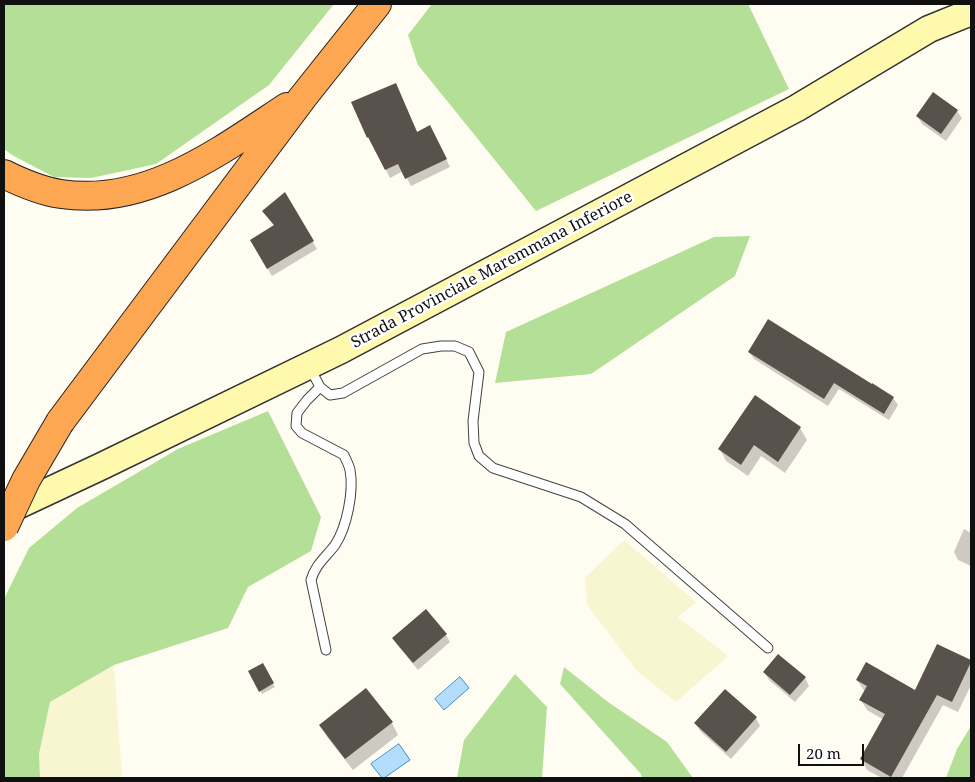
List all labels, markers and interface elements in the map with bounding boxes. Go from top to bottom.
street label: Strada Provinciale Maremmana Inferiore [348,187,636,353]
scale bar [800,734,866,766]
text: 20 m [806,743,841,763]

